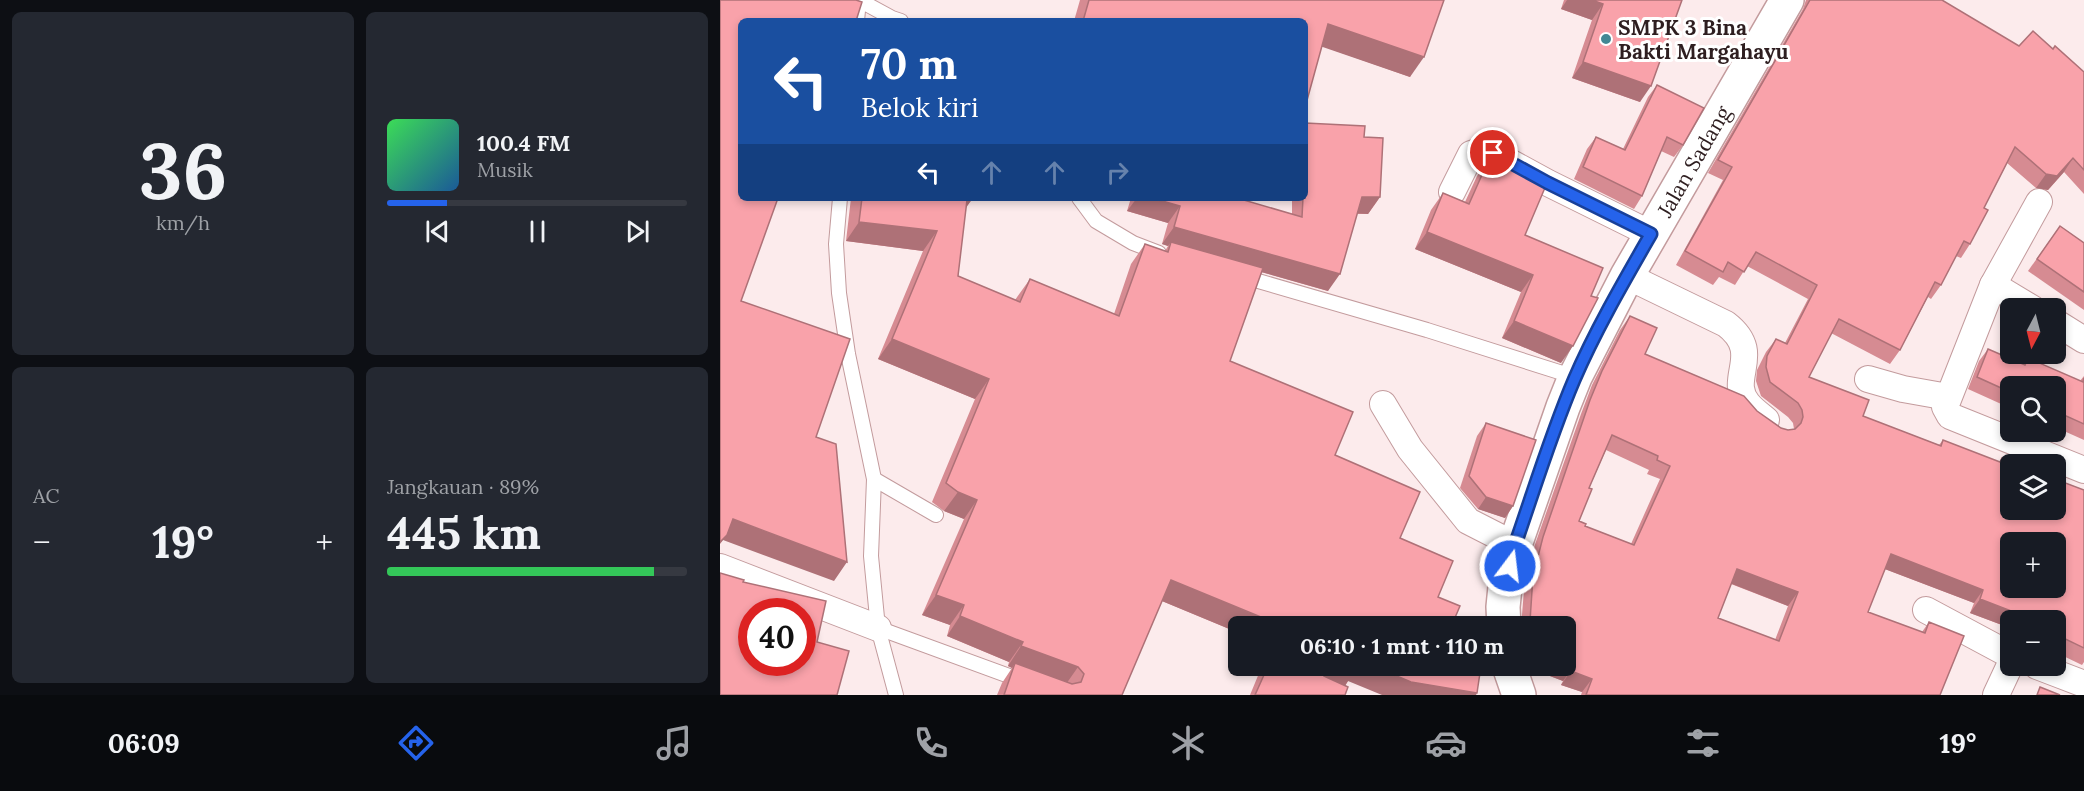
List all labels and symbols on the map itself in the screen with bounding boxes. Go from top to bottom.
place label: SMPK 3 Bina Bakti Margahayu [1618,14,1789,65]
marker: SMPK 3 Bina Bakti Margahayu [1599,32,1613,46]
street label: Jalan Sadang [1650,101,1736,222]
pin [1467,127,1518,178]
north arrow [2000,298,2066,364]
position arrow [1478,534,1542,598]
speed limit sign: 40 [738,598,816,676]

